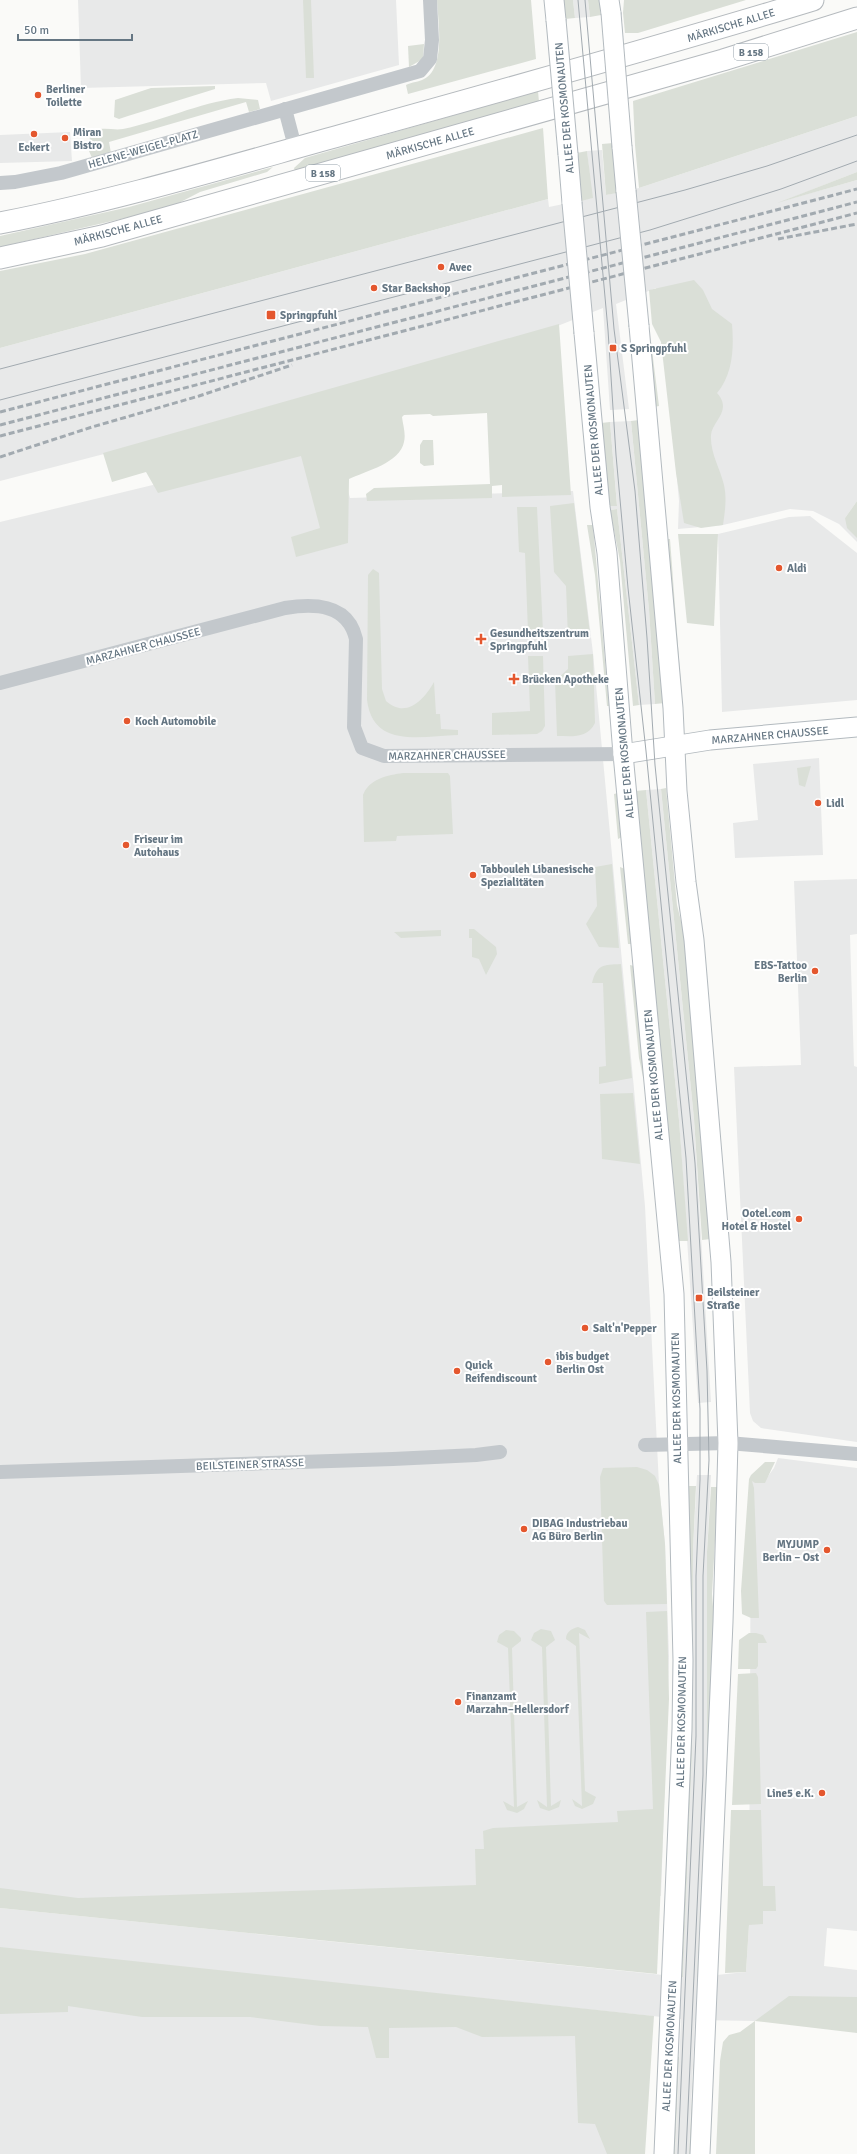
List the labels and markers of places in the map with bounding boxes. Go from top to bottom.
place label: Berliner Toilette [46,83,86,109]
marker: Berliner Toilette [33,90,43,100]
place label: Miran Bistro [73,126,102,152]
marker: Eckert [29,129,39,139]
marker: Miran Bistro [60,133,70,143]
place label: Eckert [18,141,50,154]
place label: Avec [449,261,472,274]
marker: Avec [436,262,446,272]
place label: Star Backshop [382,282,451,295]
marker: Star Backshop [369,283,379,293]
marker: Springpfuhl [265,309,277,321]
place label: Springpfuhl [280,309,338,322]
place label: S Springpfuhl [621,342,687,355]
marker: S Springpfuhl [608,343,618,353]
place label: Aldi [787,562,806,575]
marker: Aldi [774,563,784,573]
place label: Gesundheitszentrum Springpfuhl [490,627,589,653]
marker: Gesundheitszentrum Springpfuhl [475,633,487,645]
place label: Brücken Apotheke [522,673,610,686]
marker: Brücken Apotheke [509,674,519,684]
place label: Koch Automobile [135,715,217,728]
marker: Koch Automobile [122,716,132,726]
place label: Lidl [826,797,845,810]
marker: Lidl [813,798,823,808]
place label: Friseur im Autohaus [134,833,183,859]
marker: Friseur im Autohaus [121,840,131,850]
place label: Tabbouleh Libanesische Spezialitäten [481,863,594,889]
marker: Tabbouleh Libanesische Spezialitäten [468,870,478,880]
place label: EBS-Tattoo Berlin [754,959,807,985]
marker: EBS-Tattoo Berlin [810,966,820,976]
place label: Ootel.com Hotel & Hostel [722,1207,792,1233]
marker: Ootel.com Hotel & Hostel [794,1214,804,1224]
place label: Beilsteiner Straße [707,1286,760,1312]
marker: Beilsteiner Straße [694,1293,704,1303]
place label: Salt'n'Pepper [593,1322,657,1335]
marker: Salt'n'Pepper [580,1323,590,1333]
place label: ibis budget Berlin Ost [556,1350,609,1376]
marker: ibis budget Berlin Ost [543,1357,553,1367]
place label: Quick Reifendiscount [465,1359,537,1385]
marker: Quick Reifendiscount [452,1366,462,1376]
place label: DIBAG Industriebau AG Büro Berlin [532,1517,627,1543]
marker: DIBAG Industriebau AG Büro Berlin [519,1524,529,1534]
place label: MYJUMP Berlin – Ost [763,1538,820,1564]
marker: MYJUMP Berlin – Ost [822,1545,832,1555]
place label: Finanzamt Marzahn–Hellersdorf [466,1690,570,1716]
marker: Finanzamt Marzahn–Hellersdorf [453,1697,463,1707]
place label: Line5 e.K. [767,1787,814,1800]
marker: Line5 e.K. [817,1788,827,1798]

